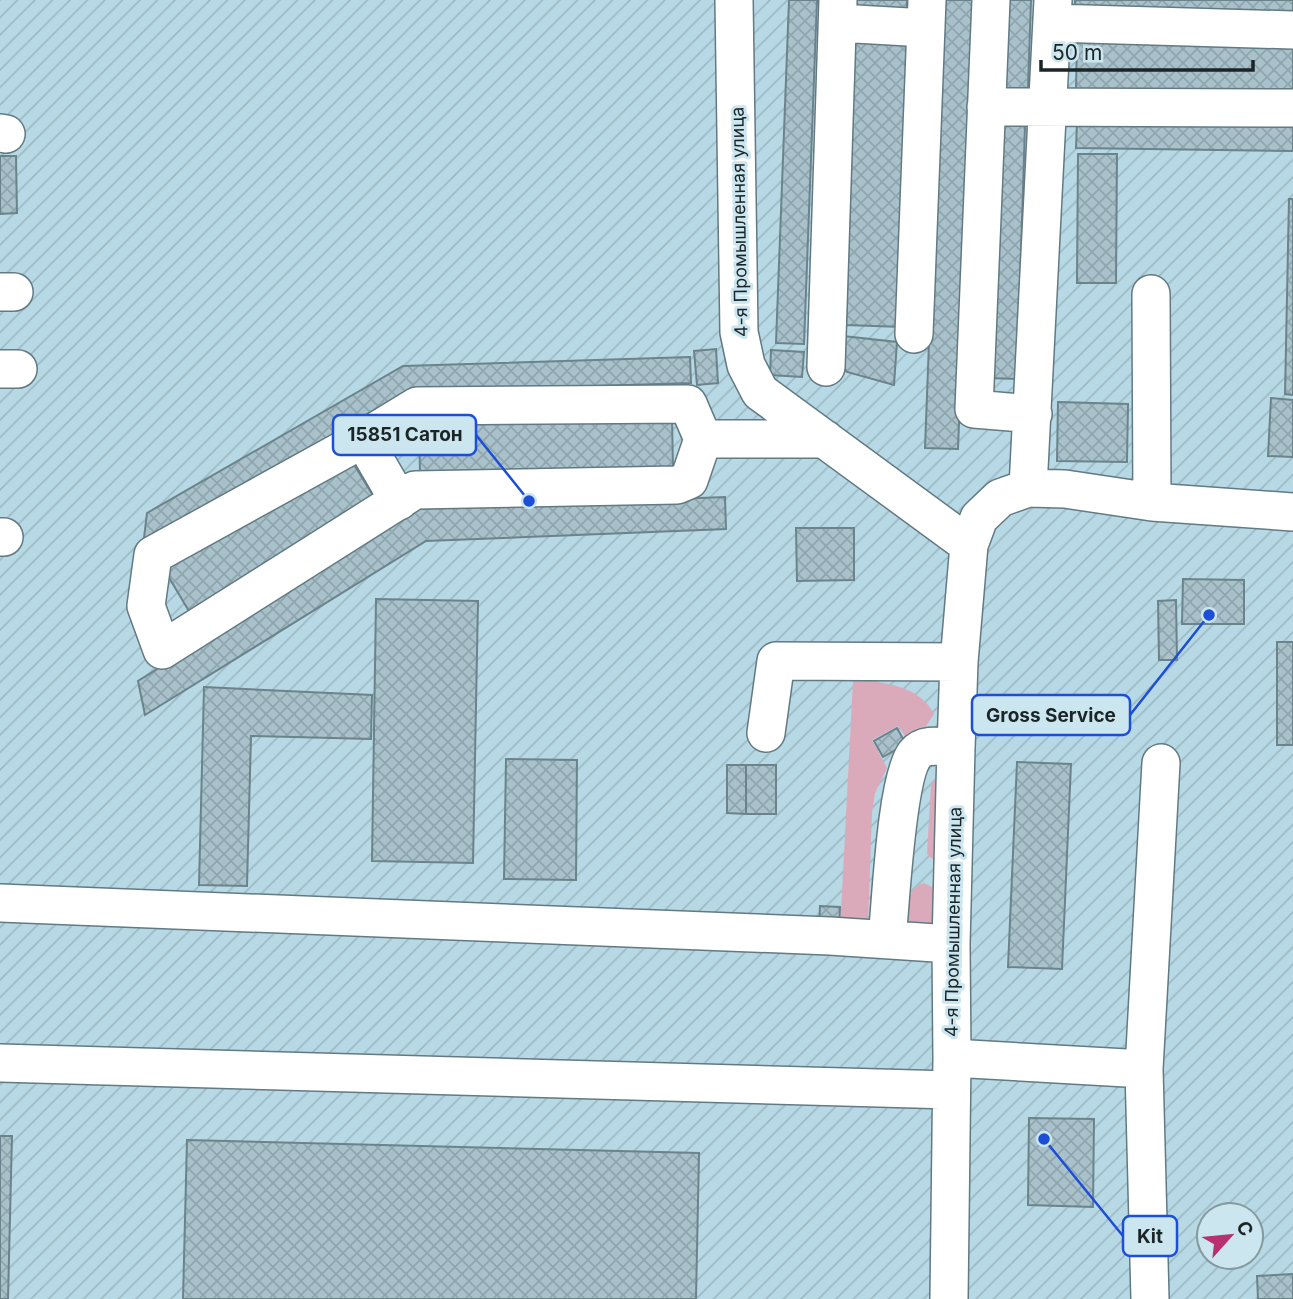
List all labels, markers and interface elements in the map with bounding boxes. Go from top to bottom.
scale bar [1041,28,1253,72]
text: 50 m [1052,40,1102,65]
street label: 4-я Промышленная улица [726,107,752,337]
callout: 15851 Сатон [333,415,476,455]
text: 15851 Сатон [347,423,463,446]
callout: Gross Service [972,695,1130,735]
text: Gross Service [986,704,1116,727]
street label: 4-я Промышленная улица [940,807,966,1037]
north arrow [1195,1201,1265,1271]
callout: Kit [1123,1216,1177,1256]
text: С [1231,1217,1258,1240]
text: Kit [1137,1225,1163,1248]

